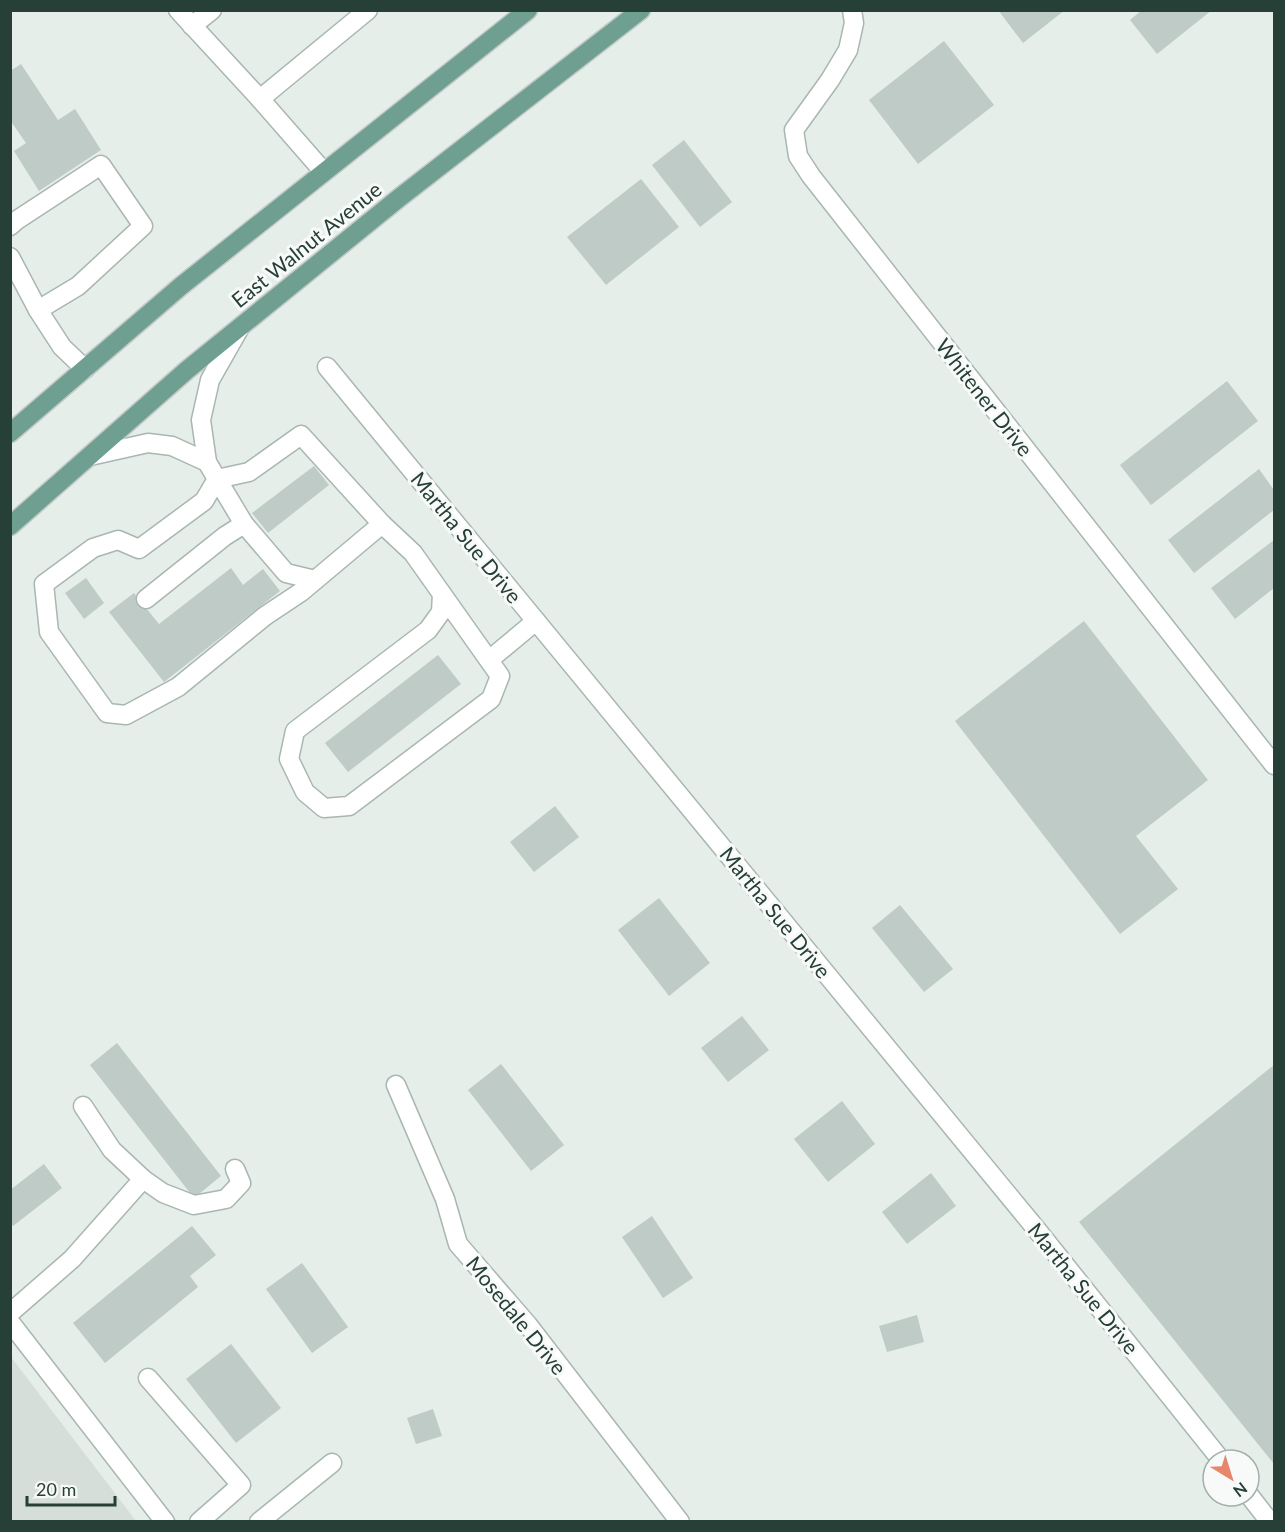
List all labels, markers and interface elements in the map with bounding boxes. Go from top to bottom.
street label: East Walnut Avenue [226,176,386,312]
street label: Whitener Drive [931,333,1039,461]
street label: Martha Sue Drive [406,466,528,608]
street label: Martha Sue Drive [715,841,837,983]
street label: Martha Sue Drive [1023,1217,1145,1359]
street label: Mosedale Drive [462,1251,572,1379]
north arrow [1201,1448,1261,1508]
scale bar [27,1469,116,1507]
text: 20 m [36,1478,76,1500]
text: N [1230,1479,1251,1501]

